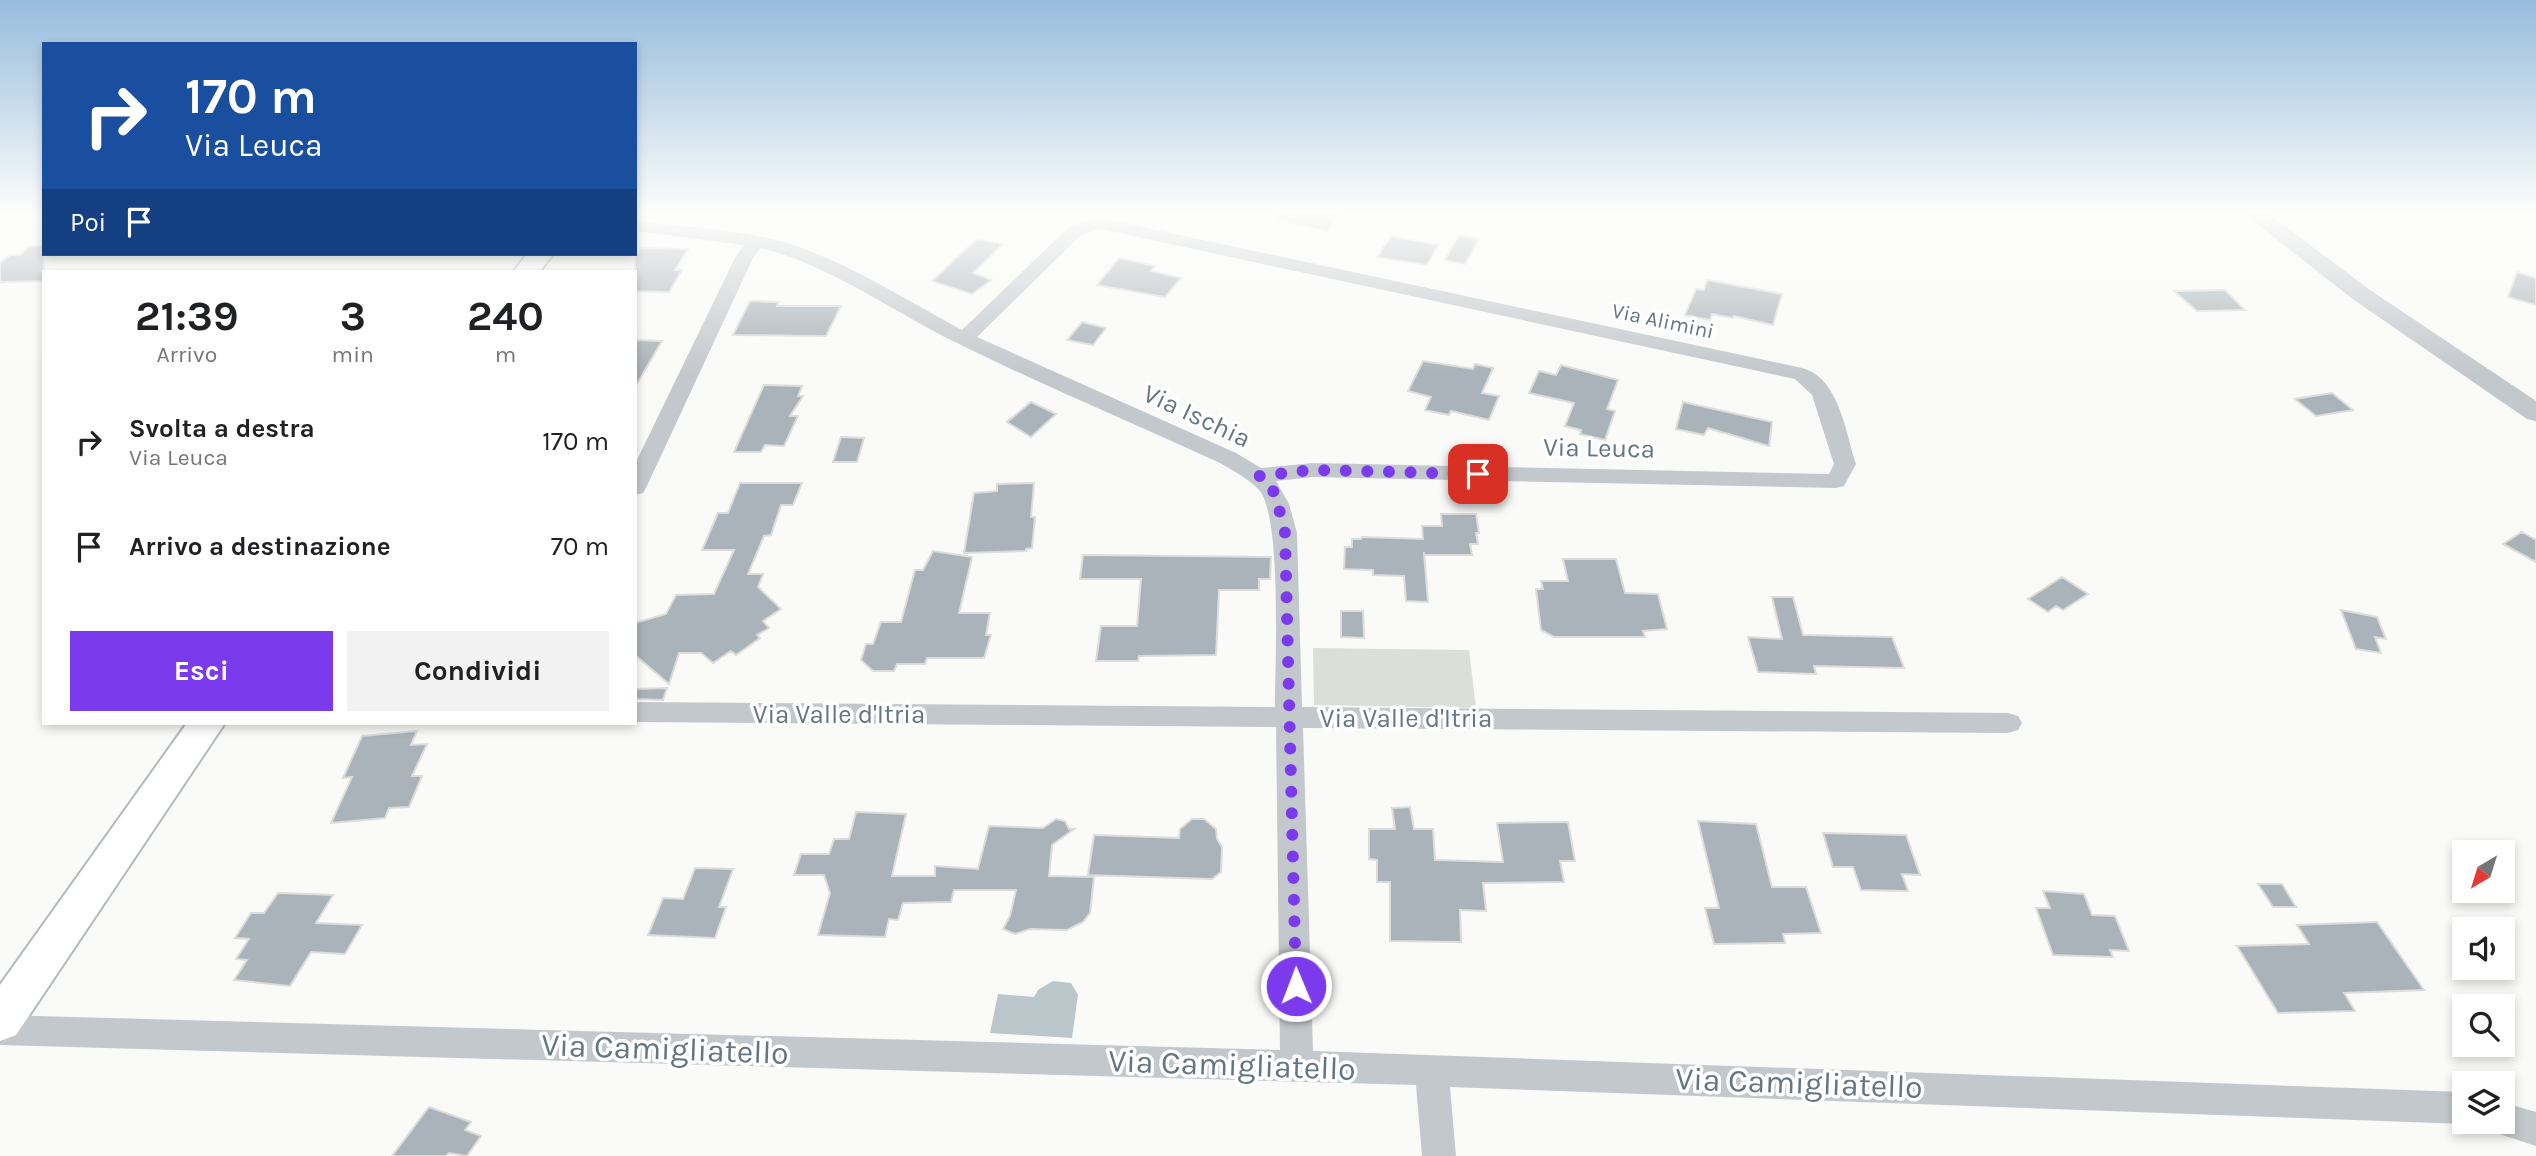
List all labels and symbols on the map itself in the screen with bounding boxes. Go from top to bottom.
street label: Via Alimini [1610,298,1716,344]
street label: Via Ischia [1138,378,1256,454]
street label: Via Leuca [1543,432,1655,464]
pin [1448,444,1508,504]
street label: Via Valle d'Itria [753,699,925,730]
street label: Via Valle d'Itria [1320,703,1492,734]
north arrow [2452,840,2515,903]
position arrow [1259,949,1333,1023]
street label: Via Camigliatello [541,1026,789,1072]
street label: Via Camigliatello [1108,1042,1356,1088]
street label: Via Camigliatello [1675,1060,1923,1106]

